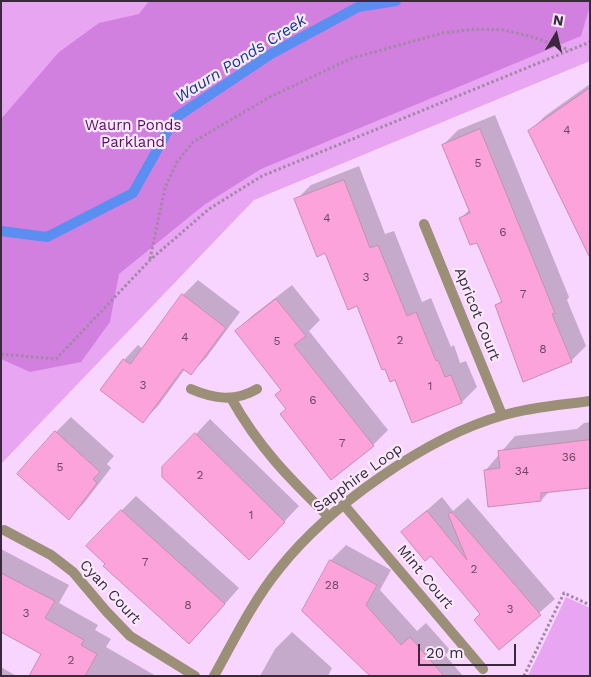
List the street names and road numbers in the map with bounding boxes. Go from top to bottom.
street label: Apricot Court [450,265,504,363]
street label: Sapphire Loop [310,440,406,516]
street label: Mint Court [393,541,457,613]
street label: Cyan Court [76,556,144,628]

